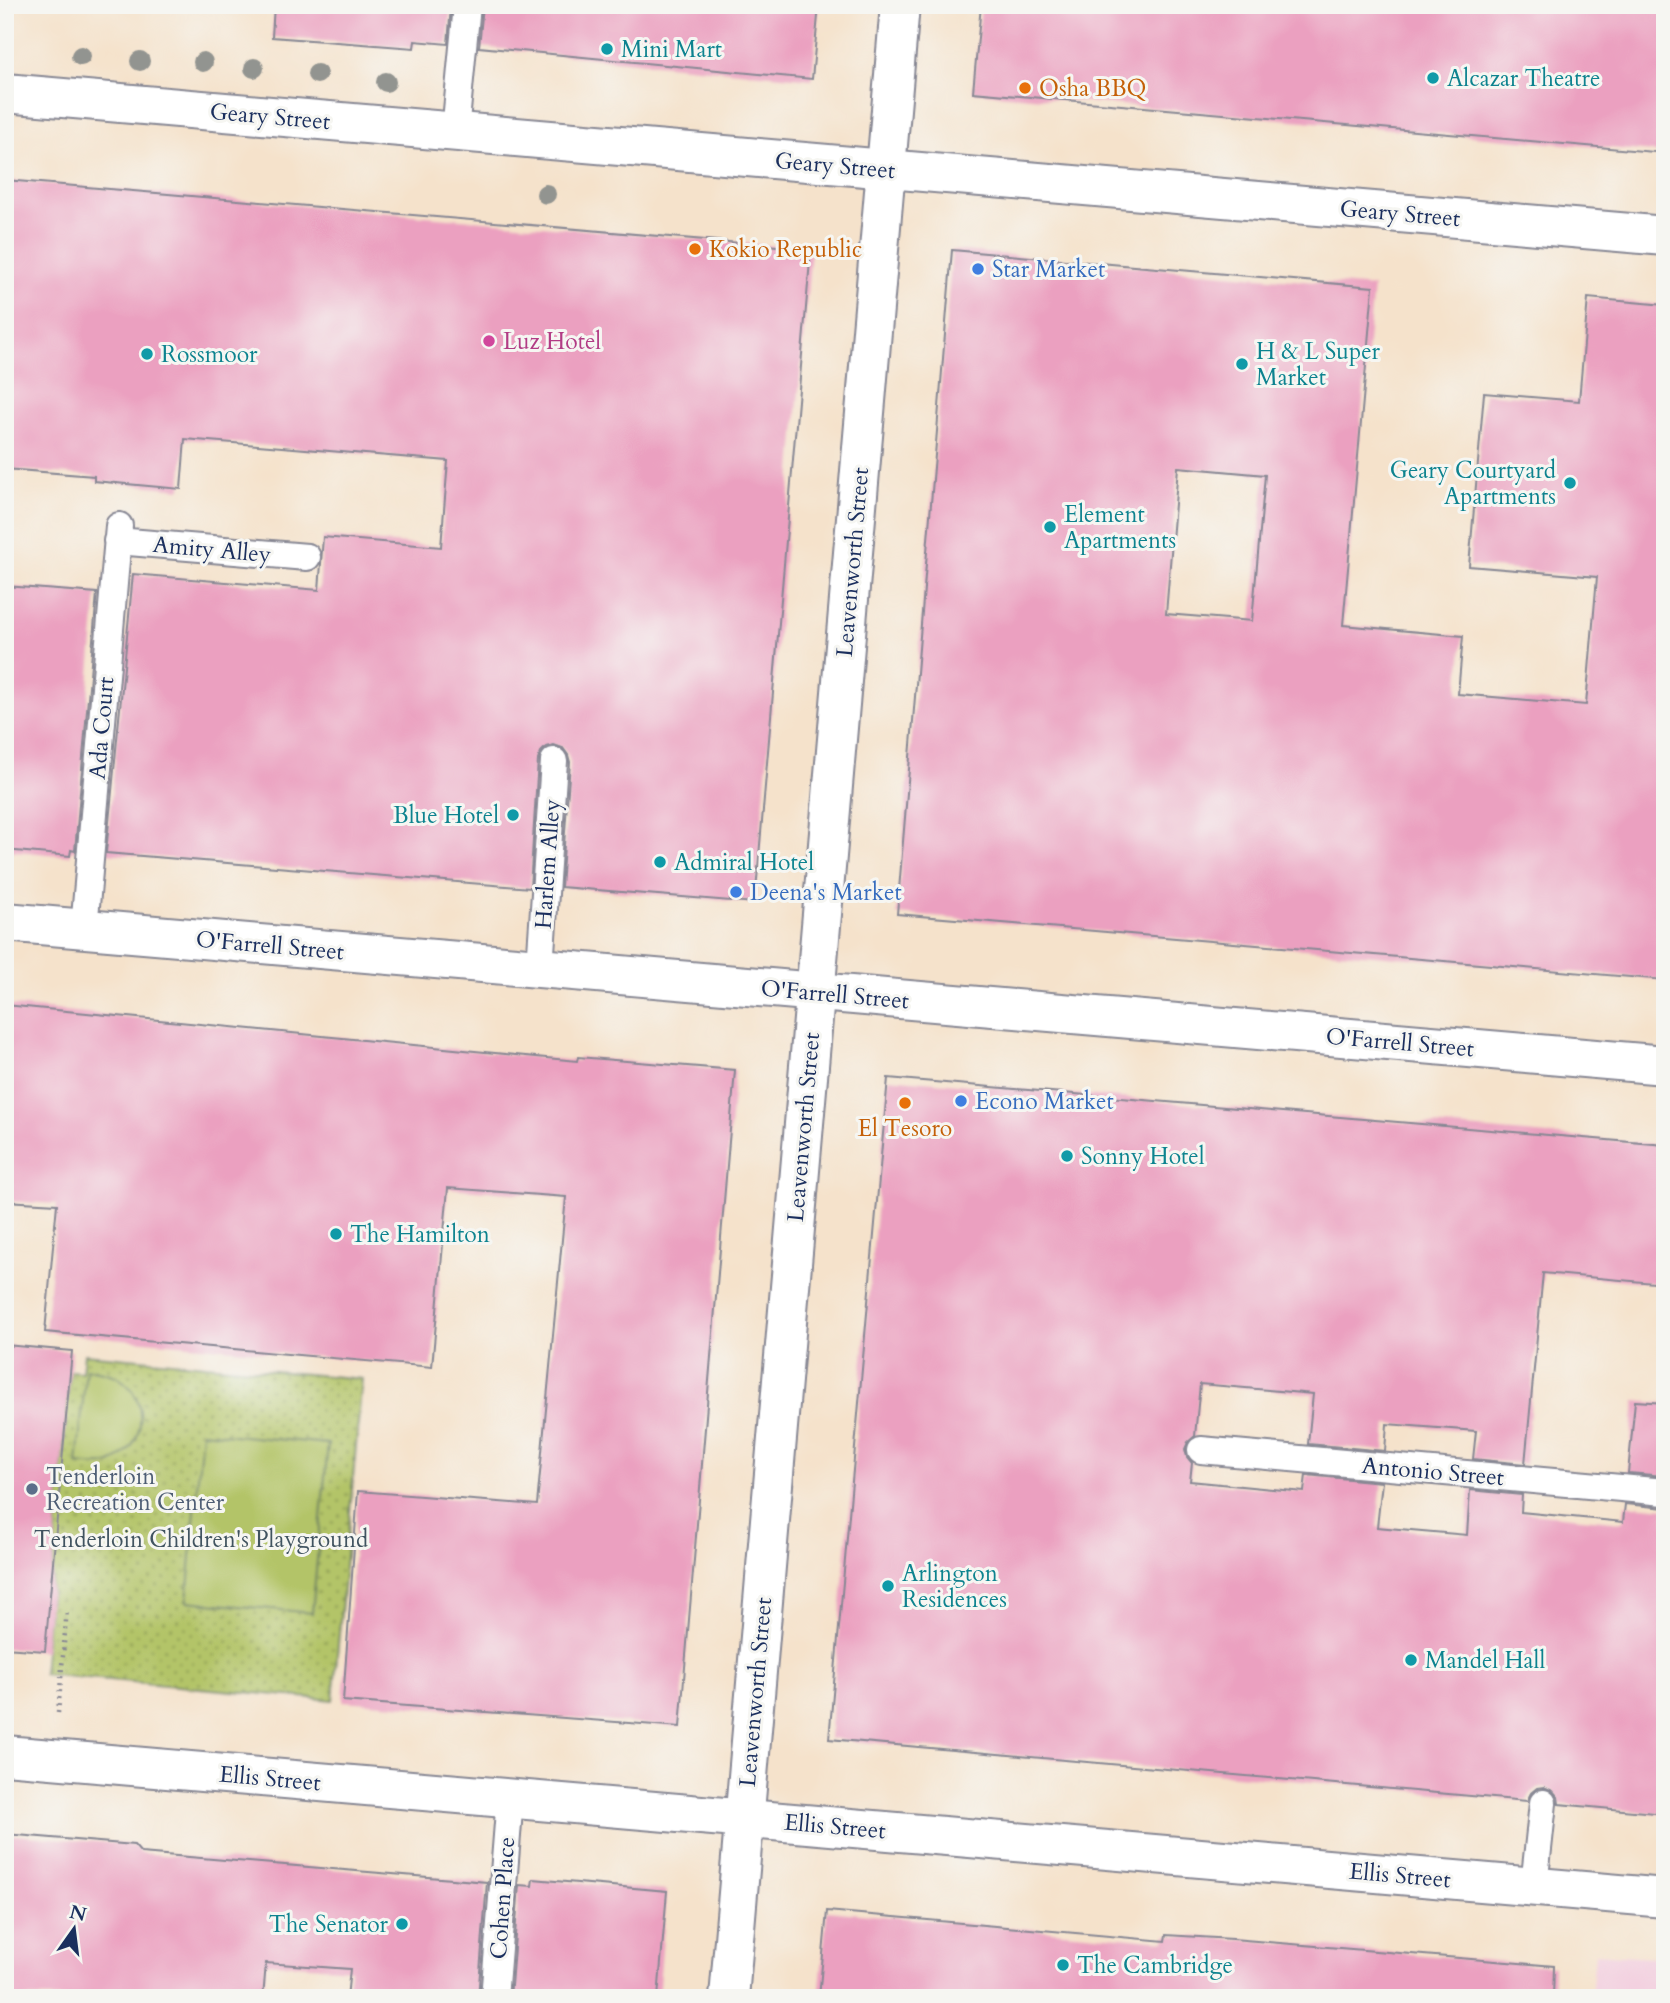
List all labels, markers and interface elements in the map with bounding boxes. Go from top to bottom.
place label: Mini Mart [621,34,722,65]
marker: Mini Mart [599,41,615,57]
place label: Alcazar Theatre [1447,63,1600,94]
marker: Alcazar Theatre [1425,70,1441,86]
place label: Osha BBQ [1039,73,1147,104]
marker: Osha BBQ [1017,80,1033,96]
street label: Geary Street [209,96,331,137]
street label: Geary Street [774,145,896,186]
street label: Geary Street [1339,193,1461,234]
place label: Kokio Republic [709,234,862,265]
marker: Kokio Republic [687,241,703,257]
place label: Star Market [992,254,1105,285]
marker: Star Market [970,261,986,277]
place label: Luz Hotel [503,326,601,357]
marker: Luz Hotel [481,333,497,349]
place label: H & L Super Market [1256,336,1381,393]
place label: Rossmoor [161,339,258,370]
marker: Rossmoor [139,346,155,362]
marker: H & L Super Market [1234,356,1250,372]
place label: Geary Courtyard Apartments [1390,455,1557,512]
street label: Leavenworth Street [829,466,876,658]
marker: Geary Courtyard Apartments [1562,475,1578,491]
place label: Element Apartments [1064,499,1176,556]
marker: Element Apartments [1042,519,1058,535]
street label: Amity Alley [152,529,272,570]
street label: Ada Court [82,675,121,781]
street label: Harlem Alley [527,798,568,930]
place label: Blue Hotel [393,800,499,831]
marker: Blue Hotel [505,807,521,823]
place label: Admiral Hotel [674,847,814,878]
marker: Admiral Hotel [652,854,668,870]
place label: Deena's Market [750,877,902,908]
marker: Deena's Market [728,884,744,900]
street label: O'Farrell Street [195,924,345,967]
street label: O'Farrell Street [760,973,910,1016]
street label: O'Farrell Street [1325,1021,1475,1064]
street label: Leavenworth Street [780,1031,827,1223]
place label: Econo Market [975,1086,1114,1117]
marker: Econo Market [953,1093,969,1109]
marker: El Tesoro [897,1095,913,1111]
place label: El Tesoro [858,1113,952,1144]
place label: Sonny Hotel [1081,1141,1205,1172]
marker: Sonny Hotel [1059,1148,1075,1164]
place label: The Hamilton [350,1219,490,1250]
marker: The Hamilton [328,1226,344,1242]
street label: Antonio Street [1361,1450,1505,1493]
place label: Tenderloin Recreation Center [46,1461,225,1518]
marker: Tenderloin Recreation Center [24,1481,40,1497]
park label: Tenderloin Children's Playground [34,1524,369,1555]
place label: Arlington Residences [902,1558,1007,1615]
marker: Arlington Residences [880,1578,896,1594]
street label: Leavenworth Street [732,1596,779,1788]
place label: Mandel Hall [1425,1645,1545,1676]
marker: Mandel Hall [1403,1652,1419,1668]
street label: Ellis Street [218,1759,322,1798]
street label: Ellis Street [783,1807,887,1846]
street label: Cohen Place [483,1836,522,1960]
street label: Ellis Street [1348,1856,1452,1895]
north arrow [38,1895,108,1965]
text: N [67,1899,90,1928]
place label: The Senator [269,1909,389,1940]
marker: The Senator [394,1916,410,1932]
place label: The Cambridge [1077,1950,1233,1981]
marker: The Cambridge [1055,1957,1071,1973]

